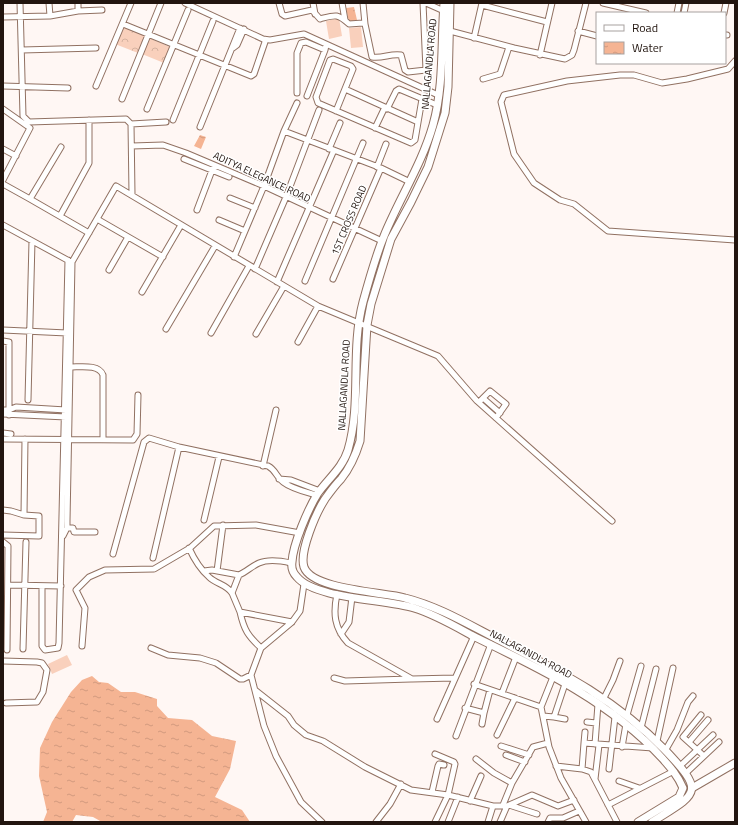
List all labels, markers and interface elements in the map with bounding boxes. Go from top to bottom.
legend [596,12,726,64]
street label: NALLAGANDLA ROAD [418,18,440,110]
text: Road [632,18,658,37]
text: Water [632,38,663,57]
street label: ADITYA ELEGANCE ROAD [211,148,313,206]
street label: 1ST CROSS ROAD [327,183,371,257]
street label: NALLAGANDLA ROAD [334,339,354,431]
street label: NALLAGANDLA ROAD [487,626,575,682]

